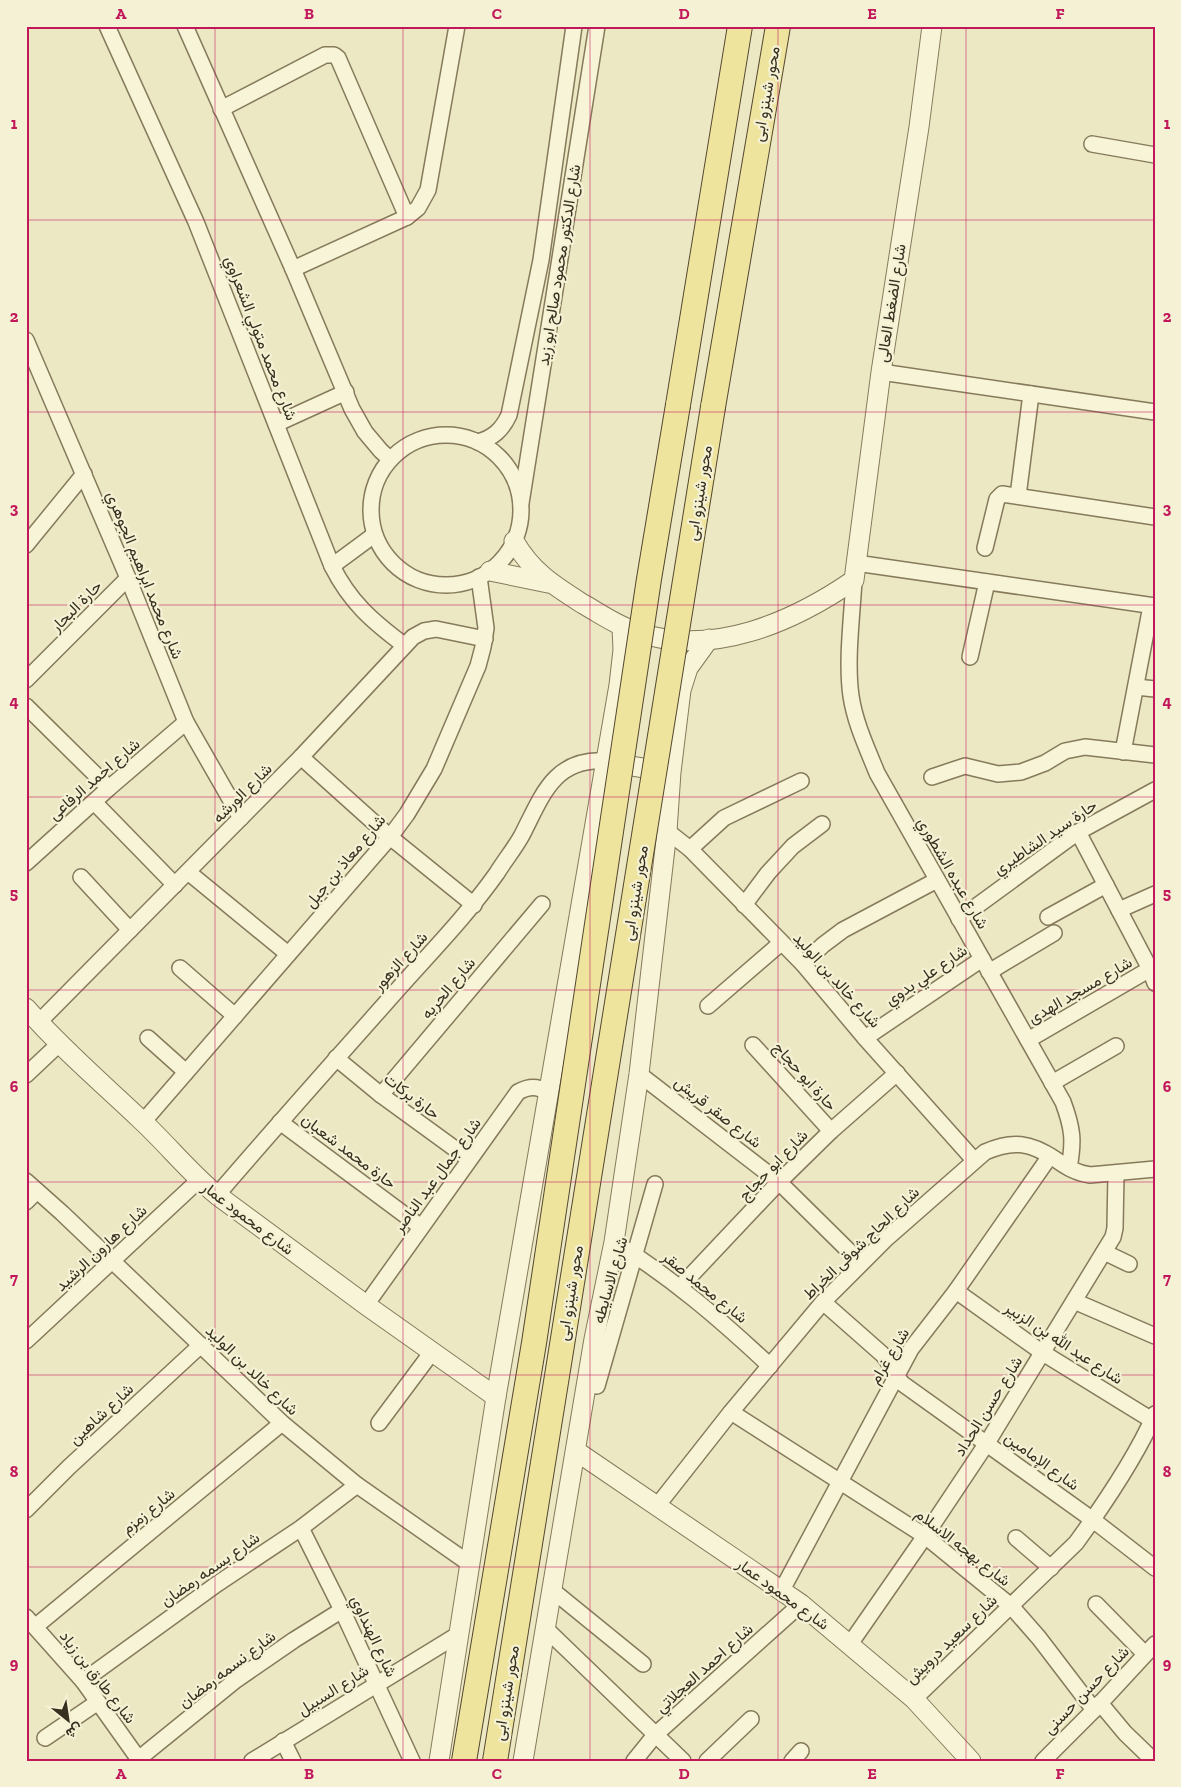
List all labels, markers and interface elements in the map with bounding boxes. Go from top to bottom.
text: A [116,4,127,23]
text: B [304,4,314,23]
text: C [492,4,502,23]
text: D [678,4,690,23]
text: E [867,4,877,23]
text: F [1055,4,1065,23]
street label: محور شينزو ابى [748,45,785,143]
text: 1 [11,114,18,133]
text: 1 [1164,114,1171,133]
street label: شارع الدكتور محمود صالح ابو زيد [534,163,586,367]
street label: شارع الضغط العالى [872,242,912,364]
street label: شارع محمد متولي الشعراوي [217,253,301,424]
text: 2 [10,307,19,326]
text: 2 [1163,307,1172,326]
street label: محور شينزو ابى [682,444,717,542]
street label: شارع محمد ابراهيم الجوهري [99,488,187,663]
text: 3 [10,499,19,518]
text: 3 [1163,499,1172,518]
street label: حارة البحار [46,576,106,637]
text: 4 [9,692,19,711]
text: 4 [1162,692,1172,711]
street label: شارع احمد الرفاعى [44,734,145,825]
street label: شارع الورشه [208,759,277,828]
street label: حارة سيد الشاطيري [990,795,1103,882]
street label: شارع معاذ بن جبل [300,811,391,913]
street label: شارع عبده الشطوري [910,814,993,934]
street label: محور شينزو ابى [618,844,653,942]
text: 5 [10,884,18,903]
text: 5 [1163,884,1171,903]
street label: شارع الزهور [368,928,433,996]
street label: شارع خالد بن الوليد [788,928,885,1033]
street label: شارع علي بدوي [881,941,973,1013]
street label: شارع الحريه [417,953,481,1024]
street label: شارع مسجد الهدى [1025,953,1136,1029]
street label: حارة ابو حجاج [768,1038,841,1116]
street label: حارة بركات [380,1069,444,1124]
street label: شارع صقر قريش [669,1072,765,1153]
text: 6 [10,1077,19,1096]
text: 6 [1163,1077,1172,1096]
street label: حارة محمد شعبان [297,1109,400,1194]
street label: شارع جمال عبد الناصر [388,1114,487,1238]
street label: شارع ابو حجاج [734,1125,813,1206]
street label: شارع محمود عمار [196,1177,298,1260]
street label: شارع الحاج شوقى الخراط [799,1183,925,1305]
street label: شارع هارون الرشيد [51,1201,152,1297]
street label: شارع الاسايطه [589,1234,633,1326]
street label: محور شينزو ابى [553,1244,588,1342]
street label: شارع محمد صقر [657,1246,751,1329]
text: 7 [10,1269,18,1288]
text: 7 [1163,1269,1171,1288]
street label: شارع عبد الله بن الزبير [1000,1297,1127,1390]
street label: شارع خالد بن الوليد [200,1321,302,1421]
street label: شارع غرام [865,1324,915,1389]
street label: شارع حسن الحداد [950,1352,1028,1461]
street label: شارع شاهين [65,1379,139,1450]
street label: شارع الإمامين [1000,1428,1083,1496]
text: 8 [10,1462,19,1481]
text: 8 [1163,1462,1172,1481]
street label: شارع زمزم [118,1484,180,1540]
street label: شارع بهجه الاسلام [910,1504,1015,1592]
street label: شارع بسمه رمضان [157,1528,264,1612]
street label: شارع محمود عمار [731,1553,833,1636]
street label: شارع سعيد درويش [901,1590,1002,1689]
street label: شارع الهنداوي [343,1592,401,1682]
street label: شارع احمد العجلاتي [651,1619,759,1720]
street label: شارع نسمه رمضان [175,1626,280,1713]
street label: شارع طارق بن زياد [54,1627,140,1728]
street label: شارع حسن حسنى [1039,1642,1134,1739]
street label: محور شينزو ابى [489,1644,524,1742]
text: 9 [10,1654,19,1673]
text: 9 [1163,1654,1172,1673]
street label: شارع السبيل [294,1661,373,1721]
north arrow [42,1694,92,1744]
text: ش [63,1719,86,1742]
text: A [116,1764,127,1783]
text: B [304,1764,314,1783]
text: C [492,1764,502,1783]
text: D [678,1764,690,1783]
text: E [867,1764,877,1783]
text: F [1055,1764,1065,1783]

